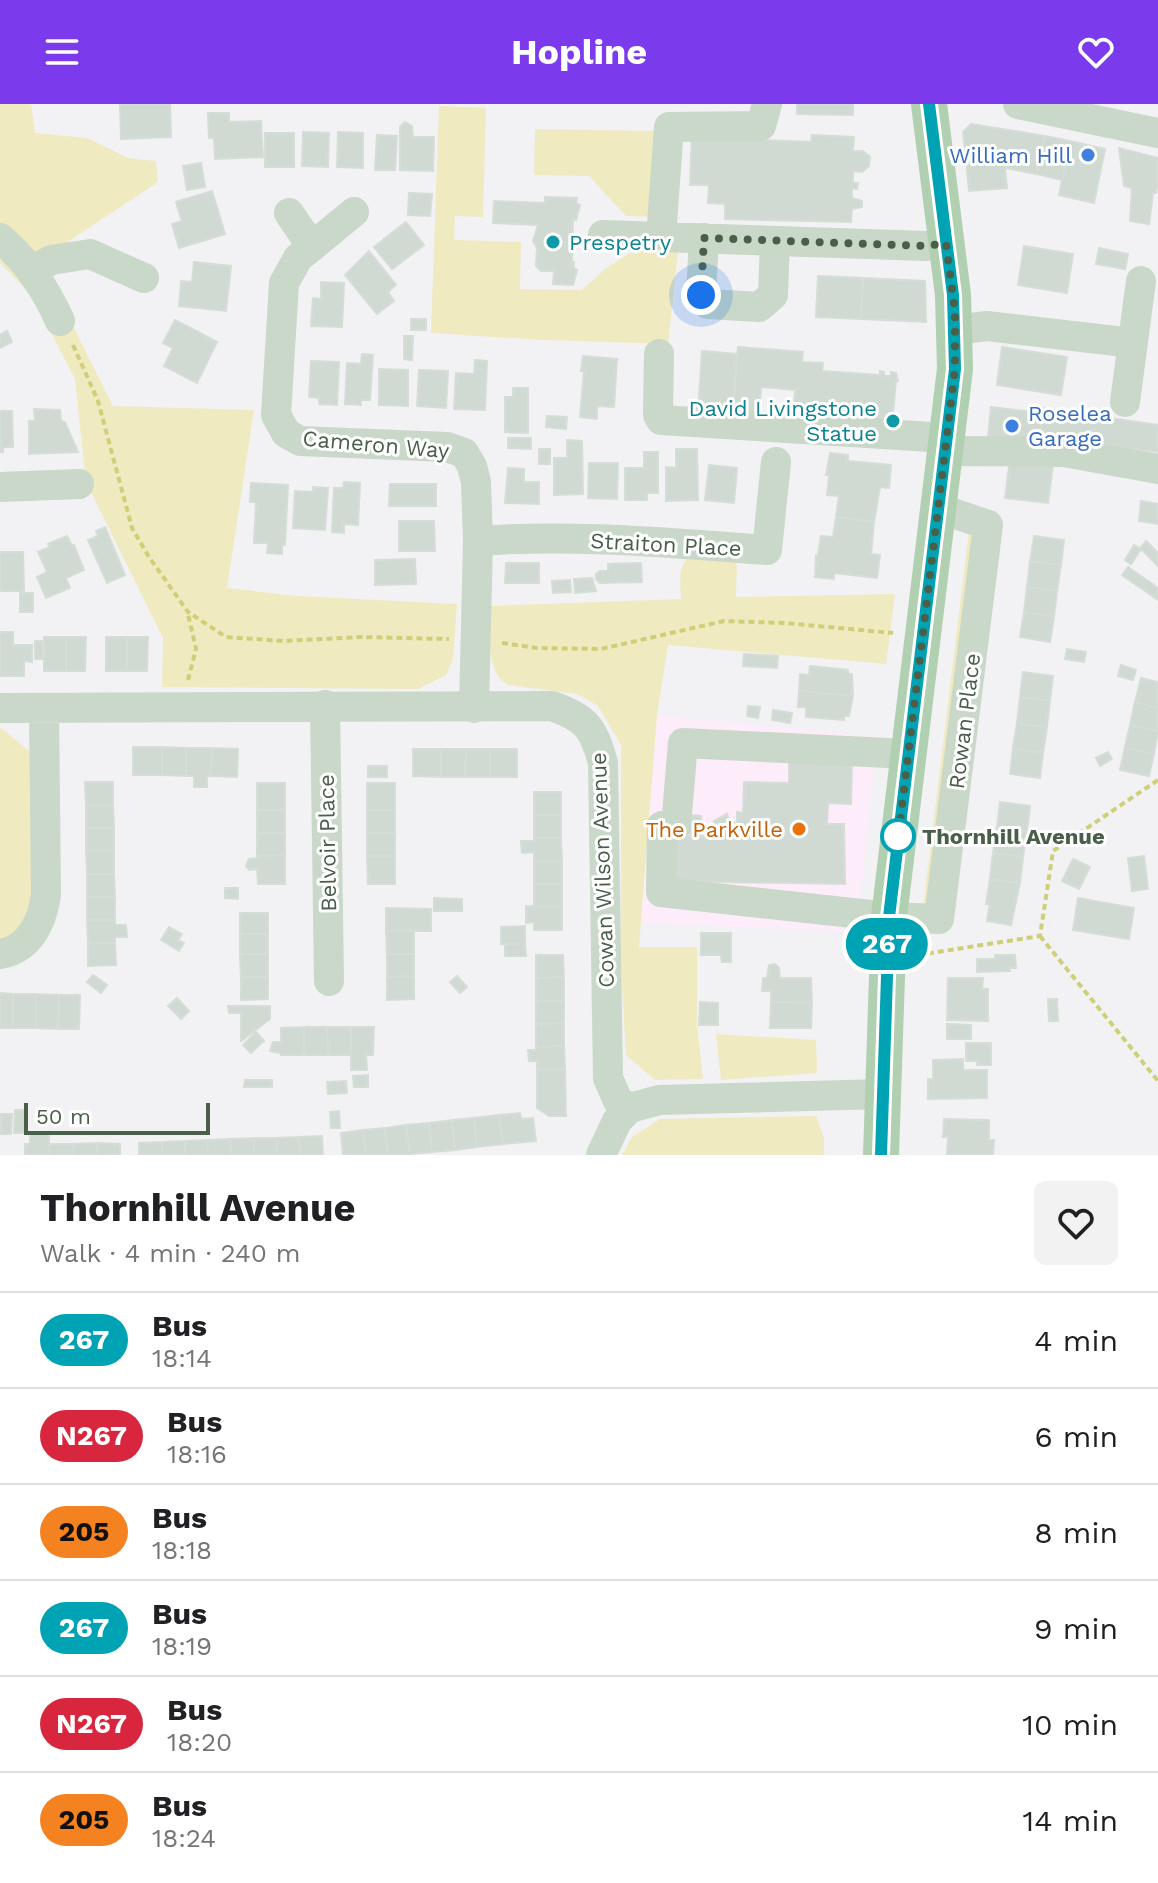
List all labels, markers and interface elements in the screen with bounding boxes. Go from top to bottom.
icon: menu [40,30,84,74]
icon: heart [1074,30,1118,74]
text: Hopline [511,31,647,73]
place label: William Hill [949,143,1072,168]
marker: William Hill [1079,146,1097,164]
place label: Prespetry [569,230,672,255]
marker: Prespetry [544,233,562,251]
your location [681,275,721,315]
place label: David Livingstone Statue [689,396,877,446]
place label: Roselea Garage [1028,401,1112,451]
marker: David Livingstone Statue [884,412,902,430]
marker: Roselea Garage [1003,417,1021,435]
street label: Cameron Way [302,426,451,463]
street label: Straiton Place [590,528,742,561]
street label: Rowan Place [944,652,985,790]
street label: Cowan Wilson Avenue [586,752,619,988]
street label: Belvoir Place [314,774,341,912]
place label: The Parkville [646,817,783,842]
marker: Thornhill Avenue [881,819,915,853]
marker: The Parkville [790,820,808,838]
place label: Thornhill Avenue [922,824,1105,849]
line badge: 267 [841,918,933,970]
text: 267 [862,927,912,960]
scale bar [24,1099,210,1135]
text: 50 m [36,1104,91,1129]
button: heart [1034,1181,1118,1265]
text: Thornhill Avenue [40,1186,356,1230]
text: Walk · 4 min · 240 m [40,1238,301,1268]
text: Bus [152,1308,207,1343]
text: 267 [59,1323,109,1356]
text: 4 min [1034,1323,1118,1358]
text: 18:14 [152,1343,212,1373]
text: Bus [167,1404,222,1439]
text: N267 [56,1419,127,1452]
text: 6 min [1034,1419,1118,1454]
text: 18:16 [167,1439,227,1469]
text: Bus [152,1500,207,1535]
text: 205 [59,1515,109,1548]
text: 8 min [1034,1515,1118,1550]
text: 18:18 [152,1535,212,1565]
text: Bus [152,1596,207,1631]
text: 267 [59,1611,109,1644]
text: 9 min [1034,1611,1118,1646]
text: 18:19 [152,1631,212,1661]
text: Bus [167,1692,222,1727]
text: N267 [56,1707,127,1740]
text: 10 min [1022,1707,1118,1742]
text: 18:20 [167,1727,232,1757]
text: Bus [152,1788,207,1823]
text: 205 [59,1803,109,1836]
text: 14 min [1023,1803,1118,1838]
text: 18:24 [152,1823,216,1853]

